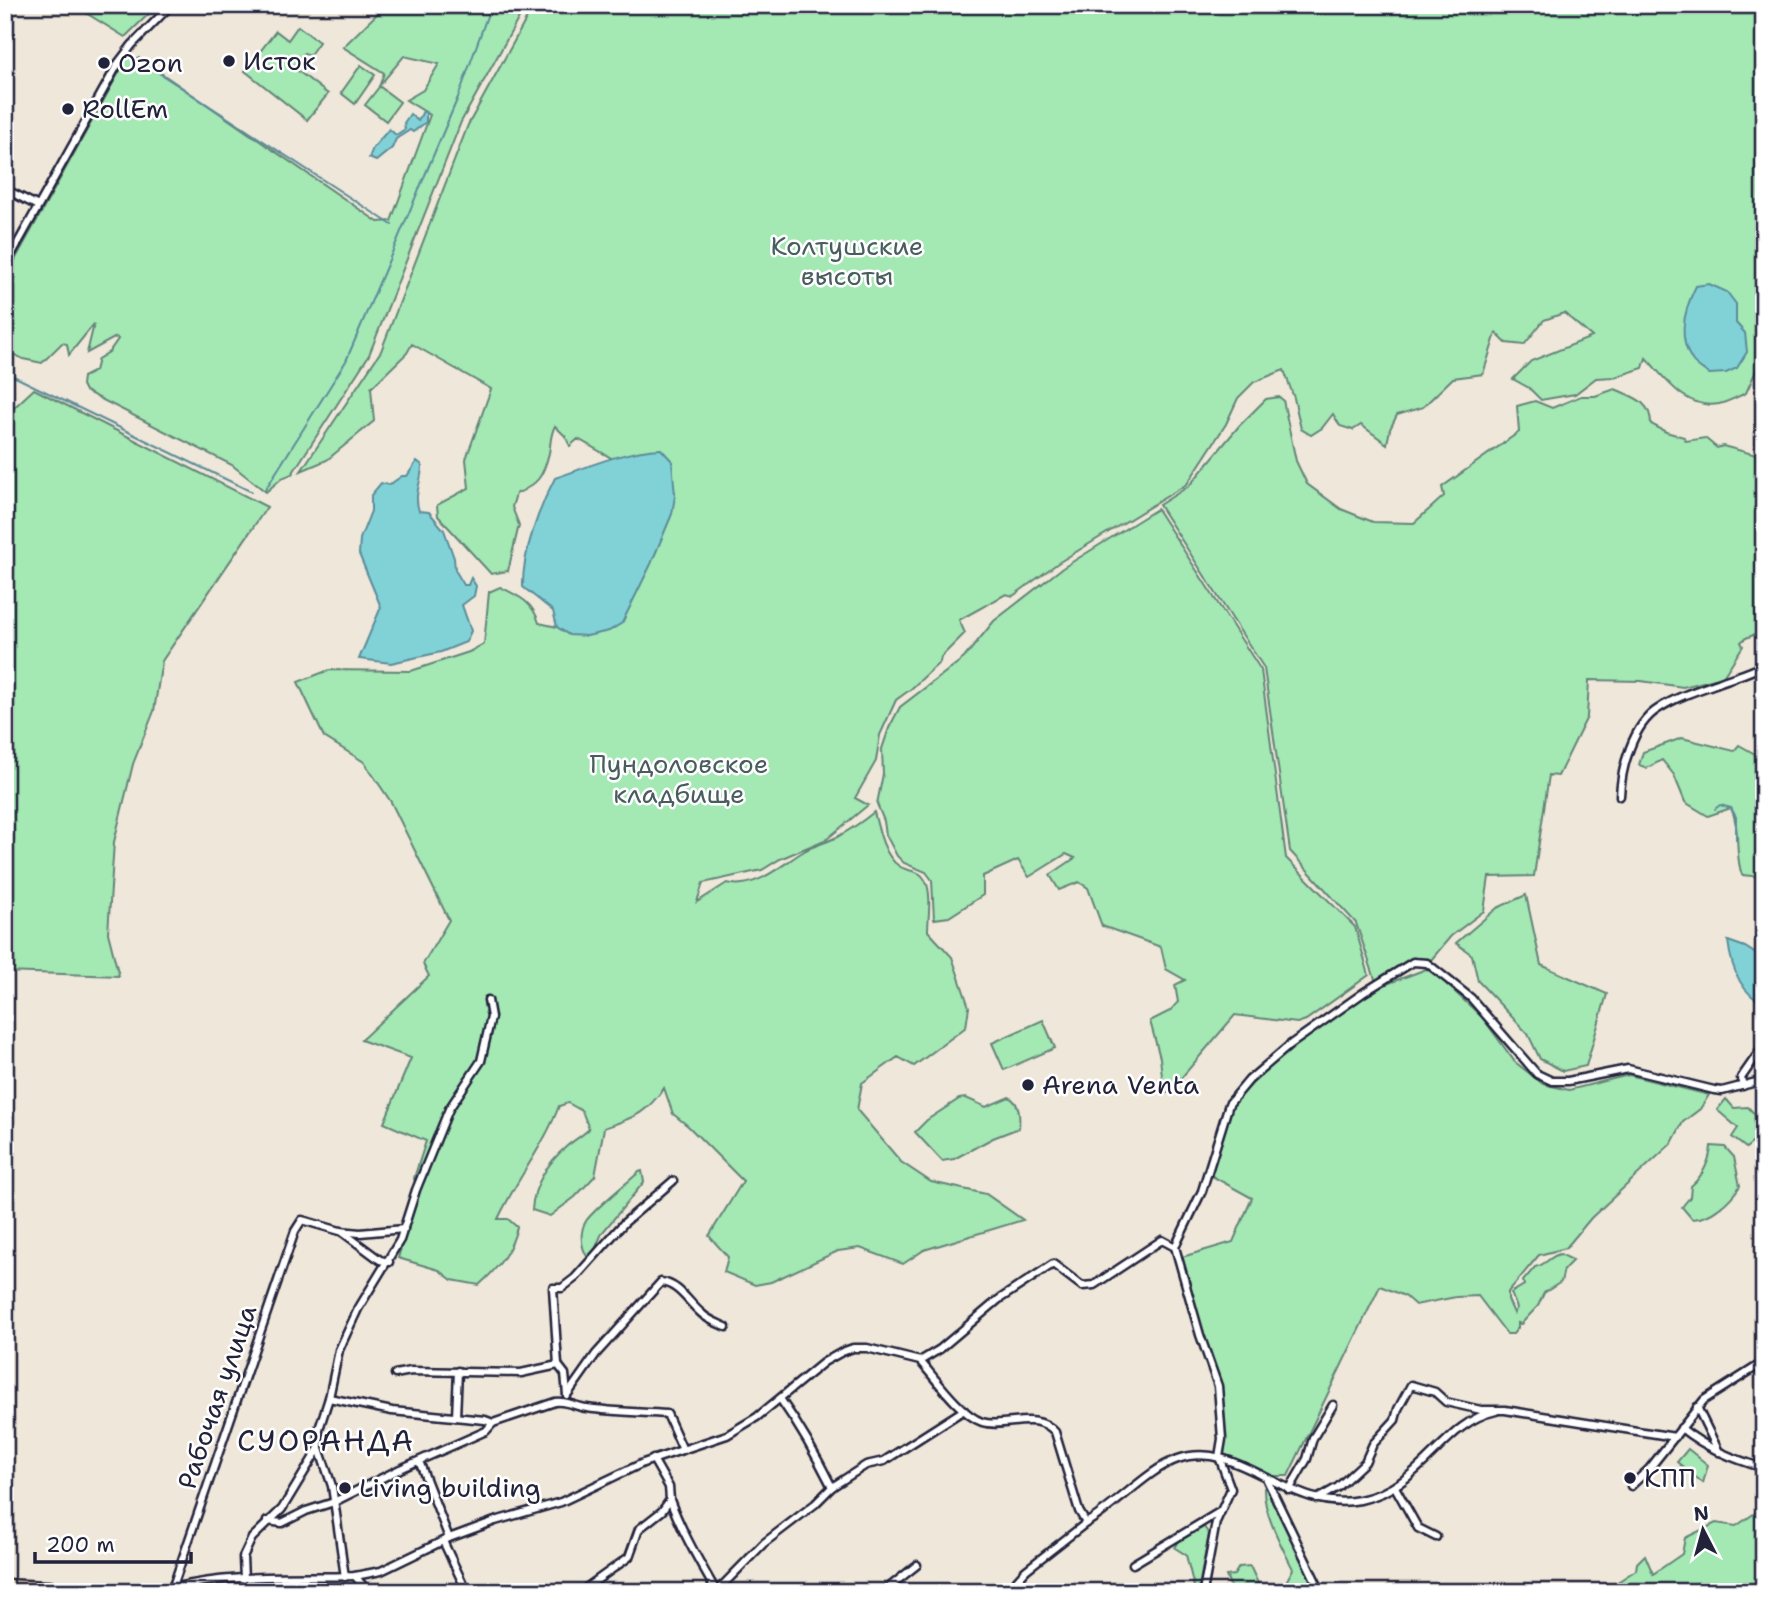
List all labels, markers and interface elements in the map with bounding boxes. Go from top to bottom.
place label: Исток [243,43,316,78]
place label: Ozon [118,45,183,80]
marker: Исток [221,53,237,69]
marker: Ozon [96,55,112,71]
place label: RollEm [82,91,168,126]
marker: RollEm [60,101,76,117]
park label: Колтушские высоты [770,228,924,293]
park label: Пундоловское кладбище [590,746,768,811]
place label: Arena Venta [1042,1067,1199,1102]
marker: Arena Venta [1020,1077,1036,1093]
street label: Рабочая улица [169,1300,264,1494]
district label: СУОРАНДА [237,1420,415,1461]
place label: КПП [1644,1460,1696,1495]
place label: Living building [359,1470,541,1505]
marker: КПП [1622,1470,1638,1486]
marker: Living building [337,1480,353,1496]
north arrow [1668,1496,1738,1566]
text: N [1692,1500,1710,1527]
scale bar [35,1520,191,1564]
text: 200 m [46,1531,115,1559]

